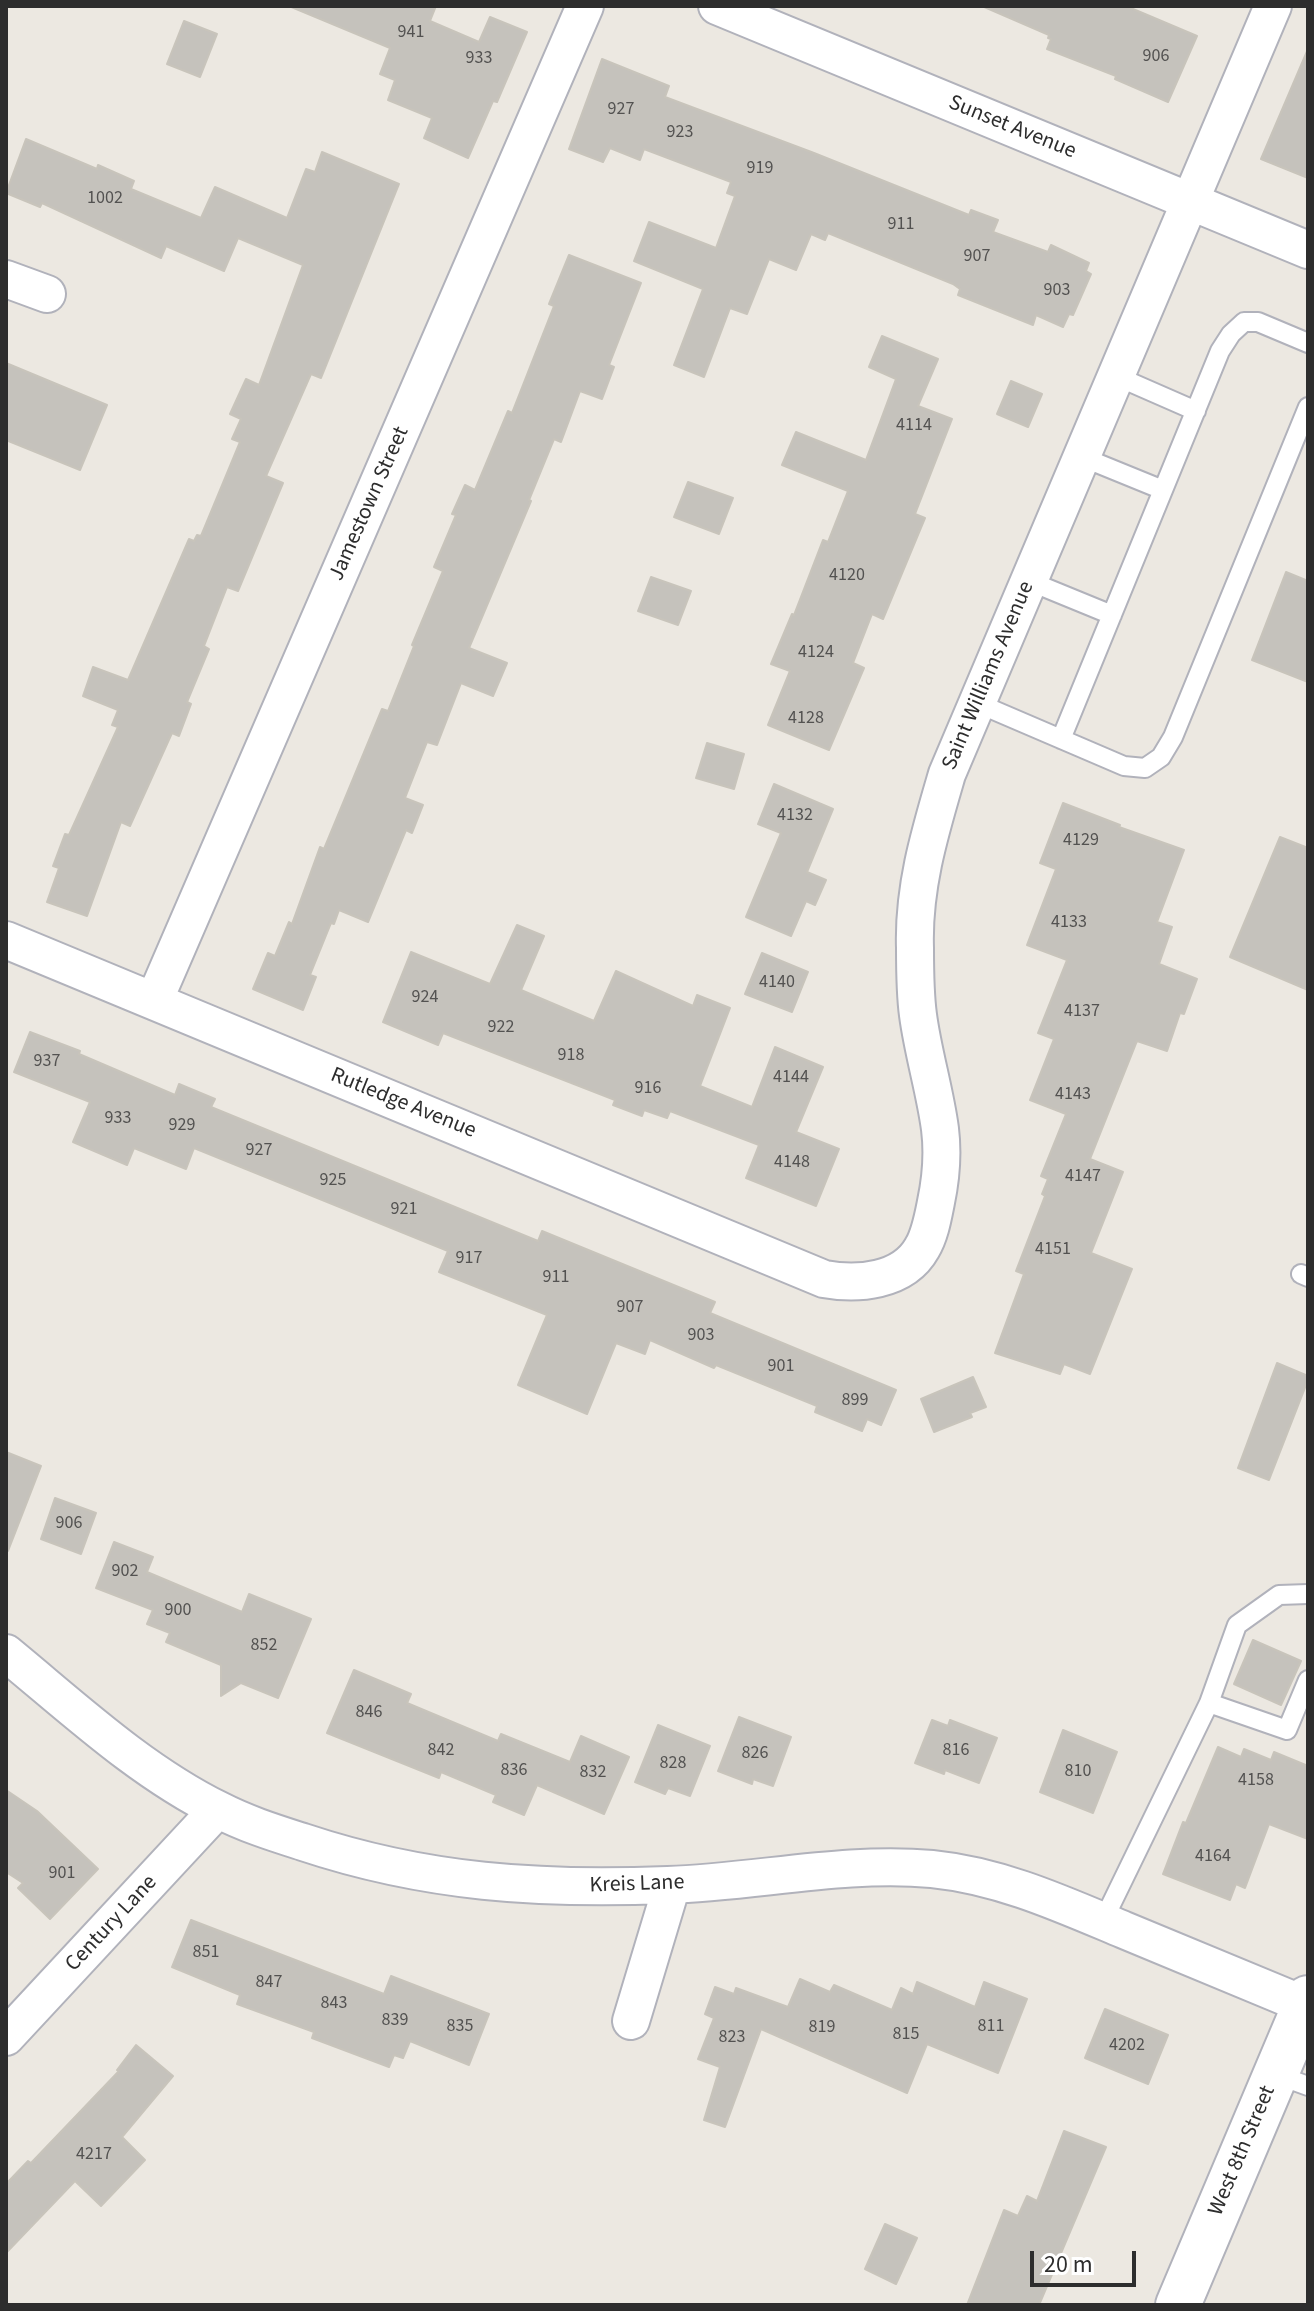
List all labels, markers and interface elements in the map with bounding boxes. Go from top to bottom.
house number: 941 [398,22,424,44]
house number: 906 [1143,46,1169,68]
house number: 933 [466,48,492,70]
street label: Sunset Avenue [944,90,1080,166]
house number: 927 [608,99,634,121]
house number: 923 [667,122,693,144]
house number: 919 [747,158,773,180]
house number: 1002 [87,188,123,210]
house number: 911 [888,214,914,236]
house number: 907 [964,246,990,268]
house number: 903 [1044,280,1070,302]
house number: 4114 [896,415,932,437]
street label: Jamestown Street [324,423,416,585]
house number: 4120 [829,565,865,587]
street label: Saint Williams Avenue [937,578,1041,774]
house number: 4124 [798,642,834,664]
house number: 4128 [788,708,824,730]
house number: 4132 [777,805,813,827]
house number: 4129 [1063,830,1099,852]
house number: 4133 [1051,912,1087,934]
house number: 4140 [759,972,795,994]
house number: 924 [412,987,438,1009]
house number: 4137 [1064,1001,1100,1023]
house number: 922 [488,1017,514,1039]
house number: 918 [558,1045,584,1067]
house number: 937 [34,1051,60,1073]
street label: Rutledge Avenue [326,1063,480,1145]
house number: 4144 [773,1067,809,1089]
house number: 916 [635,1078,661,1100]
house number: 4143 [1055,1084,1091,1106]
house number: 933 [105,1108,131,1130]
house number: 929 [169,1115,195,1137]
house number: 927 [246,1140,272,1162]
house number: 4148 [774,1152,810,1174]
house number: 4147 [1065,1166,1101,1188]
house number: 925 [320,1170,346,1192]
house number: 921 [391,1199,417,1221]
house number: 4151 [1035,1239,1071,1261]
house number: 917 [456,1248,482,1270]
house number: 911 [543,1267,569,1289]
house number: 907 [617,1297,643,1319]
house number: 903 [688,1325,714,1347]
house number: 901 [768,1356,794,1378]
house number: 899 [842,1390,868,1412]
house number: 906 [56,1513,82,1535]
house number: 902 [112,1561,138,1583]
house number: 900 [165,1600,191,1622]
house number: 852 [251,1635,277,1657]
house number: 846 [356,1702,382,1724]
house number: 842 [428,1740,454,1762]
house number: 816 [943,1740,969,1762]
house number: 826 [742,1743,768,1765]
house number: 828 [660,1753,686,1775]
house number: 836 [501,1760,527,1782]
house number: 810 [1065,1761,1091,1783]
house number: 832 [580,1762,606,1784]
house number: 4158 [1238,1770,1274,1792]
house number: 4164 [1195,1846,1231,1868]
house number: 901 [49,1863,75,1885]
street label: Century Lane [61,1870,163,1978]
street label: Kreis Lane [589,1870,685,1900]
house number: 851 [193,1942,219,1964]
house number: 847 [256,1972,282,1994]
house number: 843 [321,1993,347,2015]
house number: 839 [382,2010,408,2032]
house number: 835 [447,2016,473,2038]
house number: 811 [978,2016,1004,2038]
house number: 819 [809,2017,835,2039]
house number: 815 [893,2024,919,2046]
house number: 823 [719,2027,745,2049]
house number: 4202 [1109,2035,1145,2057]
street label: West 8th Street [1204,2082,1282,2220]
house number: 4217 [76,2144,112,2166]
scale bar [1034,2235,1140,2285]
text: 20 m [1044,2247,1093,2282]

